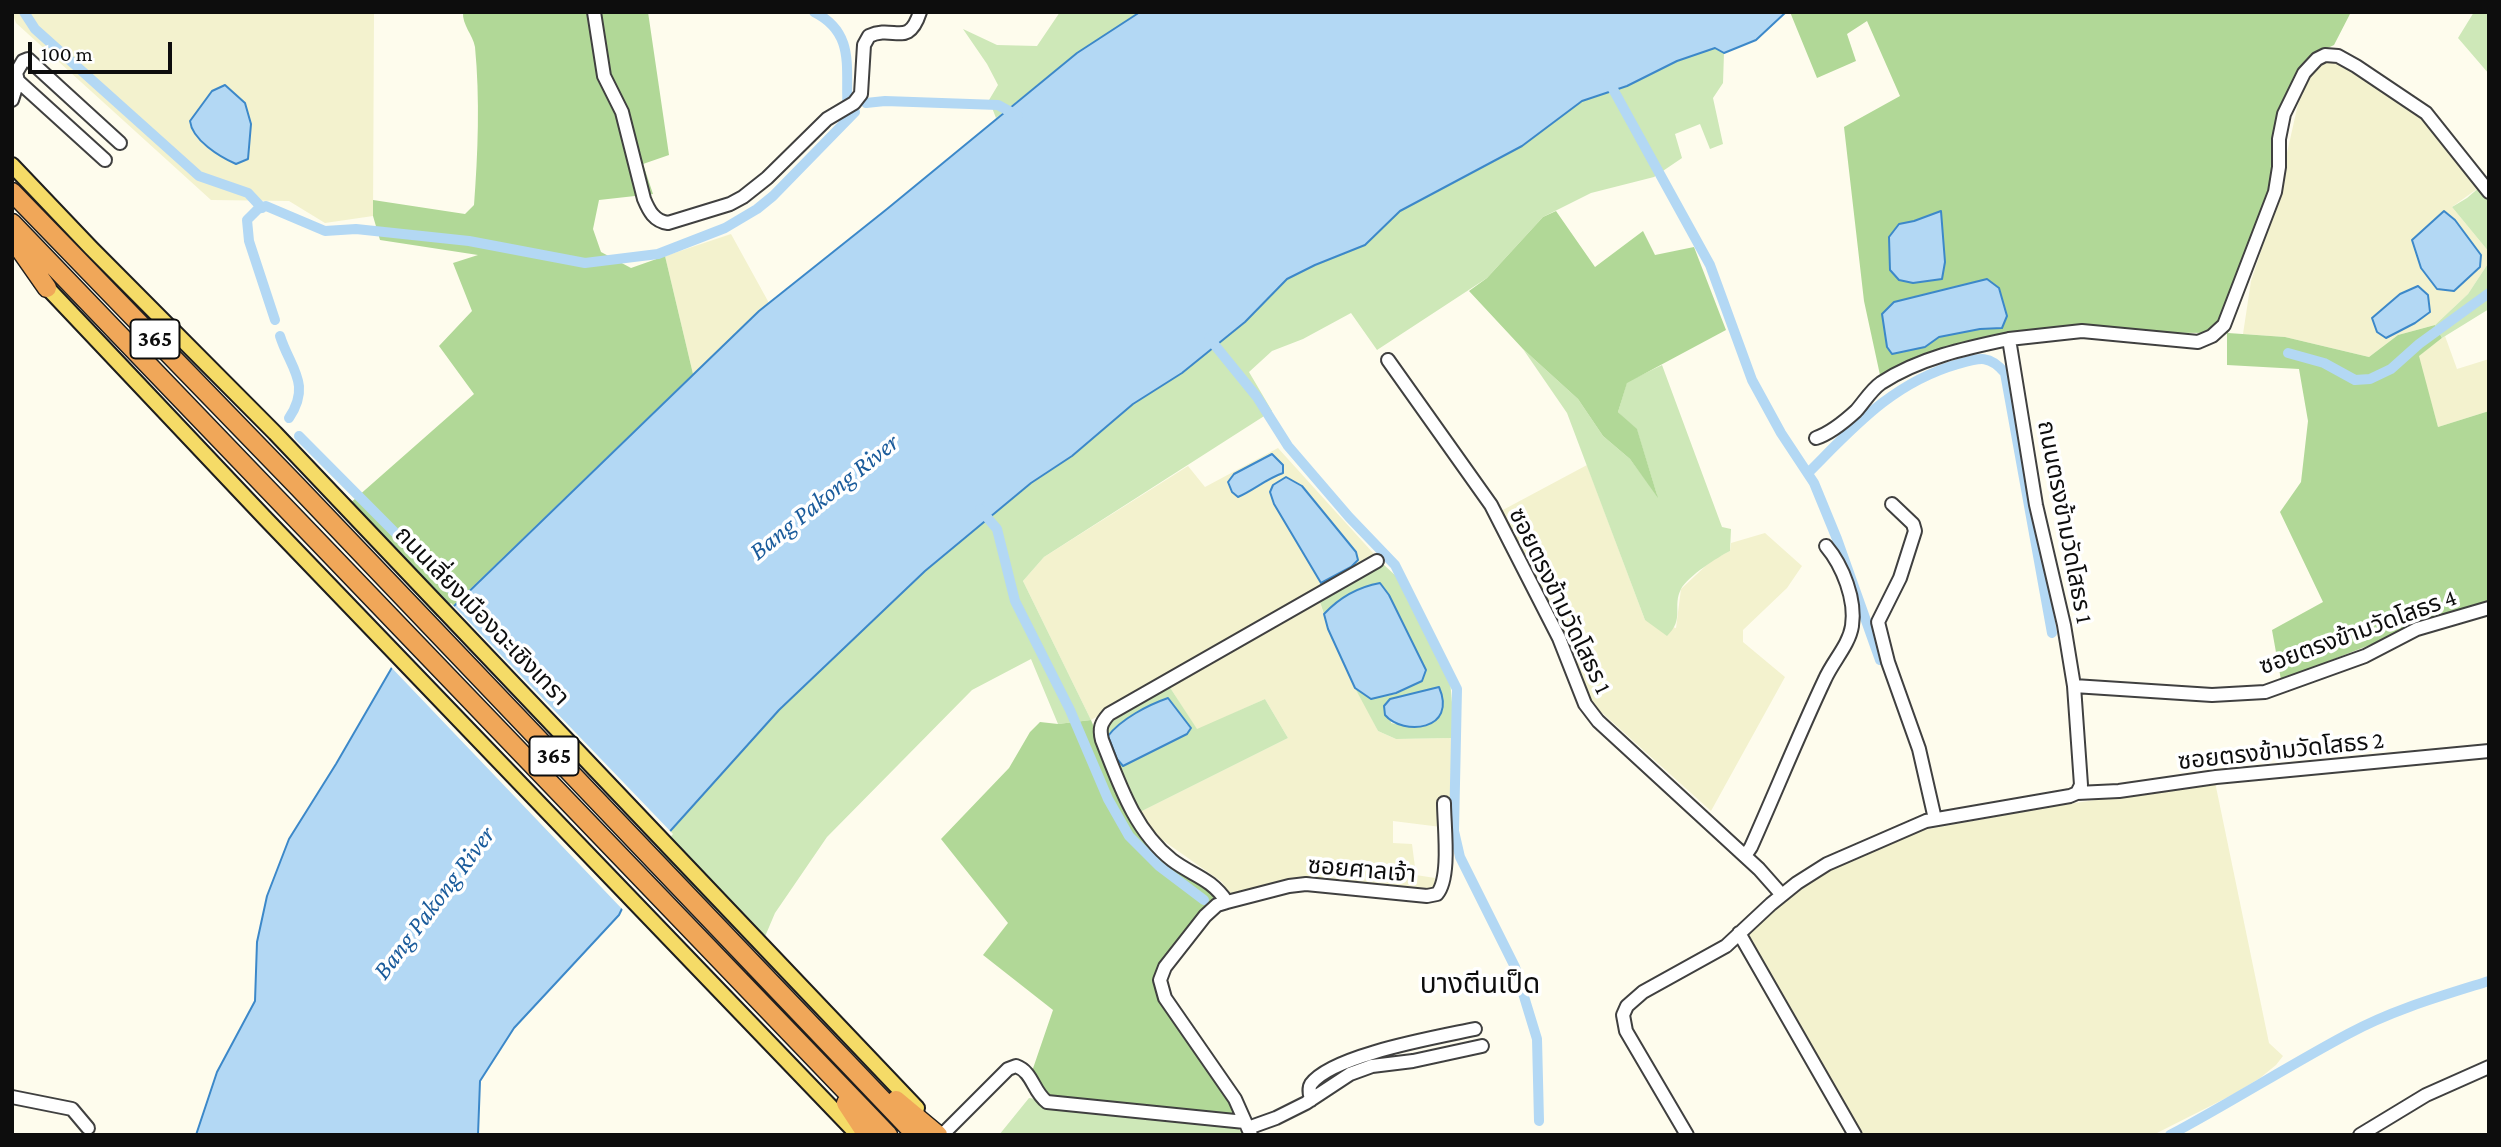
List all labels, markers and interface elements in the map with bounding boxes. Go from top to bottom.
scale bar [32,28,175,72]
text: 100 m [41,42,93,66]
road number: 365 [130,320,180,358]
street label: ถนนตรงข้ามวัดโสธร 1 [2031,418,2099,626]
water label: Bang Pakong River [743,427,905,567]
street label: ซอยตรงข้ามวัดโสธร 1 [1502,503,1618,699]
street label: ถนนเลี่ยงเมืองฉะเชิงเทรา [389,520,575,712]
street label: ซอยตรงข้ามวัดโสธร 4 [2255,583,2461,681]
street label: ซอยตรงข้ามวัดโสธร 2 [2177,726,2385,776]
road number: 365 [530,736,578,776]
water label: Bang Pakong River [366,820,502,986]
street label: ซอยศาลเจ้า [1307,851,1417,889]
district label: บางตีนเป็ด [1420,967,1540,1001]

